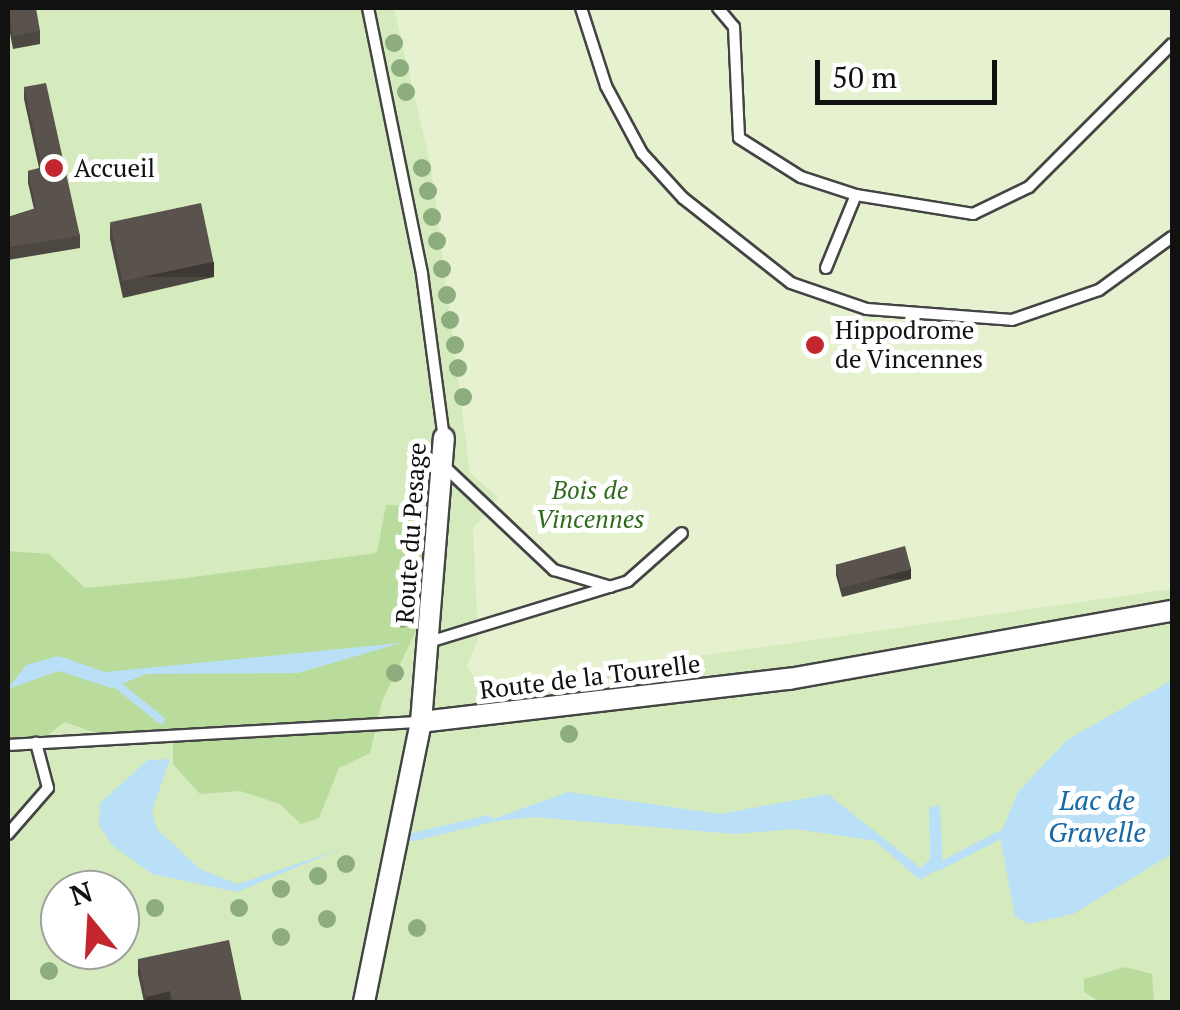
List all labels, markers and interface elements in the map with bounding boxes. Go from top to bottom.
scale bar [820,40,1002,102]
text: 50 m [832,57,897,97]
place label: Accueil [74,153,155,183]
marker: Accueil [43,157,65,179]
place label: Hippodrome de Vincennes [835,316,984,375]
marker: Hippodrome de Vincennes [804,334,826,356]
street label: Route du Pesage [390,441,432,625]
park label: Bois de Vincennes [536,476,644,535]
street label: Route de la Tourelle [478,649,702,705]
water label: Lac de Gravelle [1048,783,1146,849]
north arrow [40,870,140,970]
text: N [65,872,97,914]

